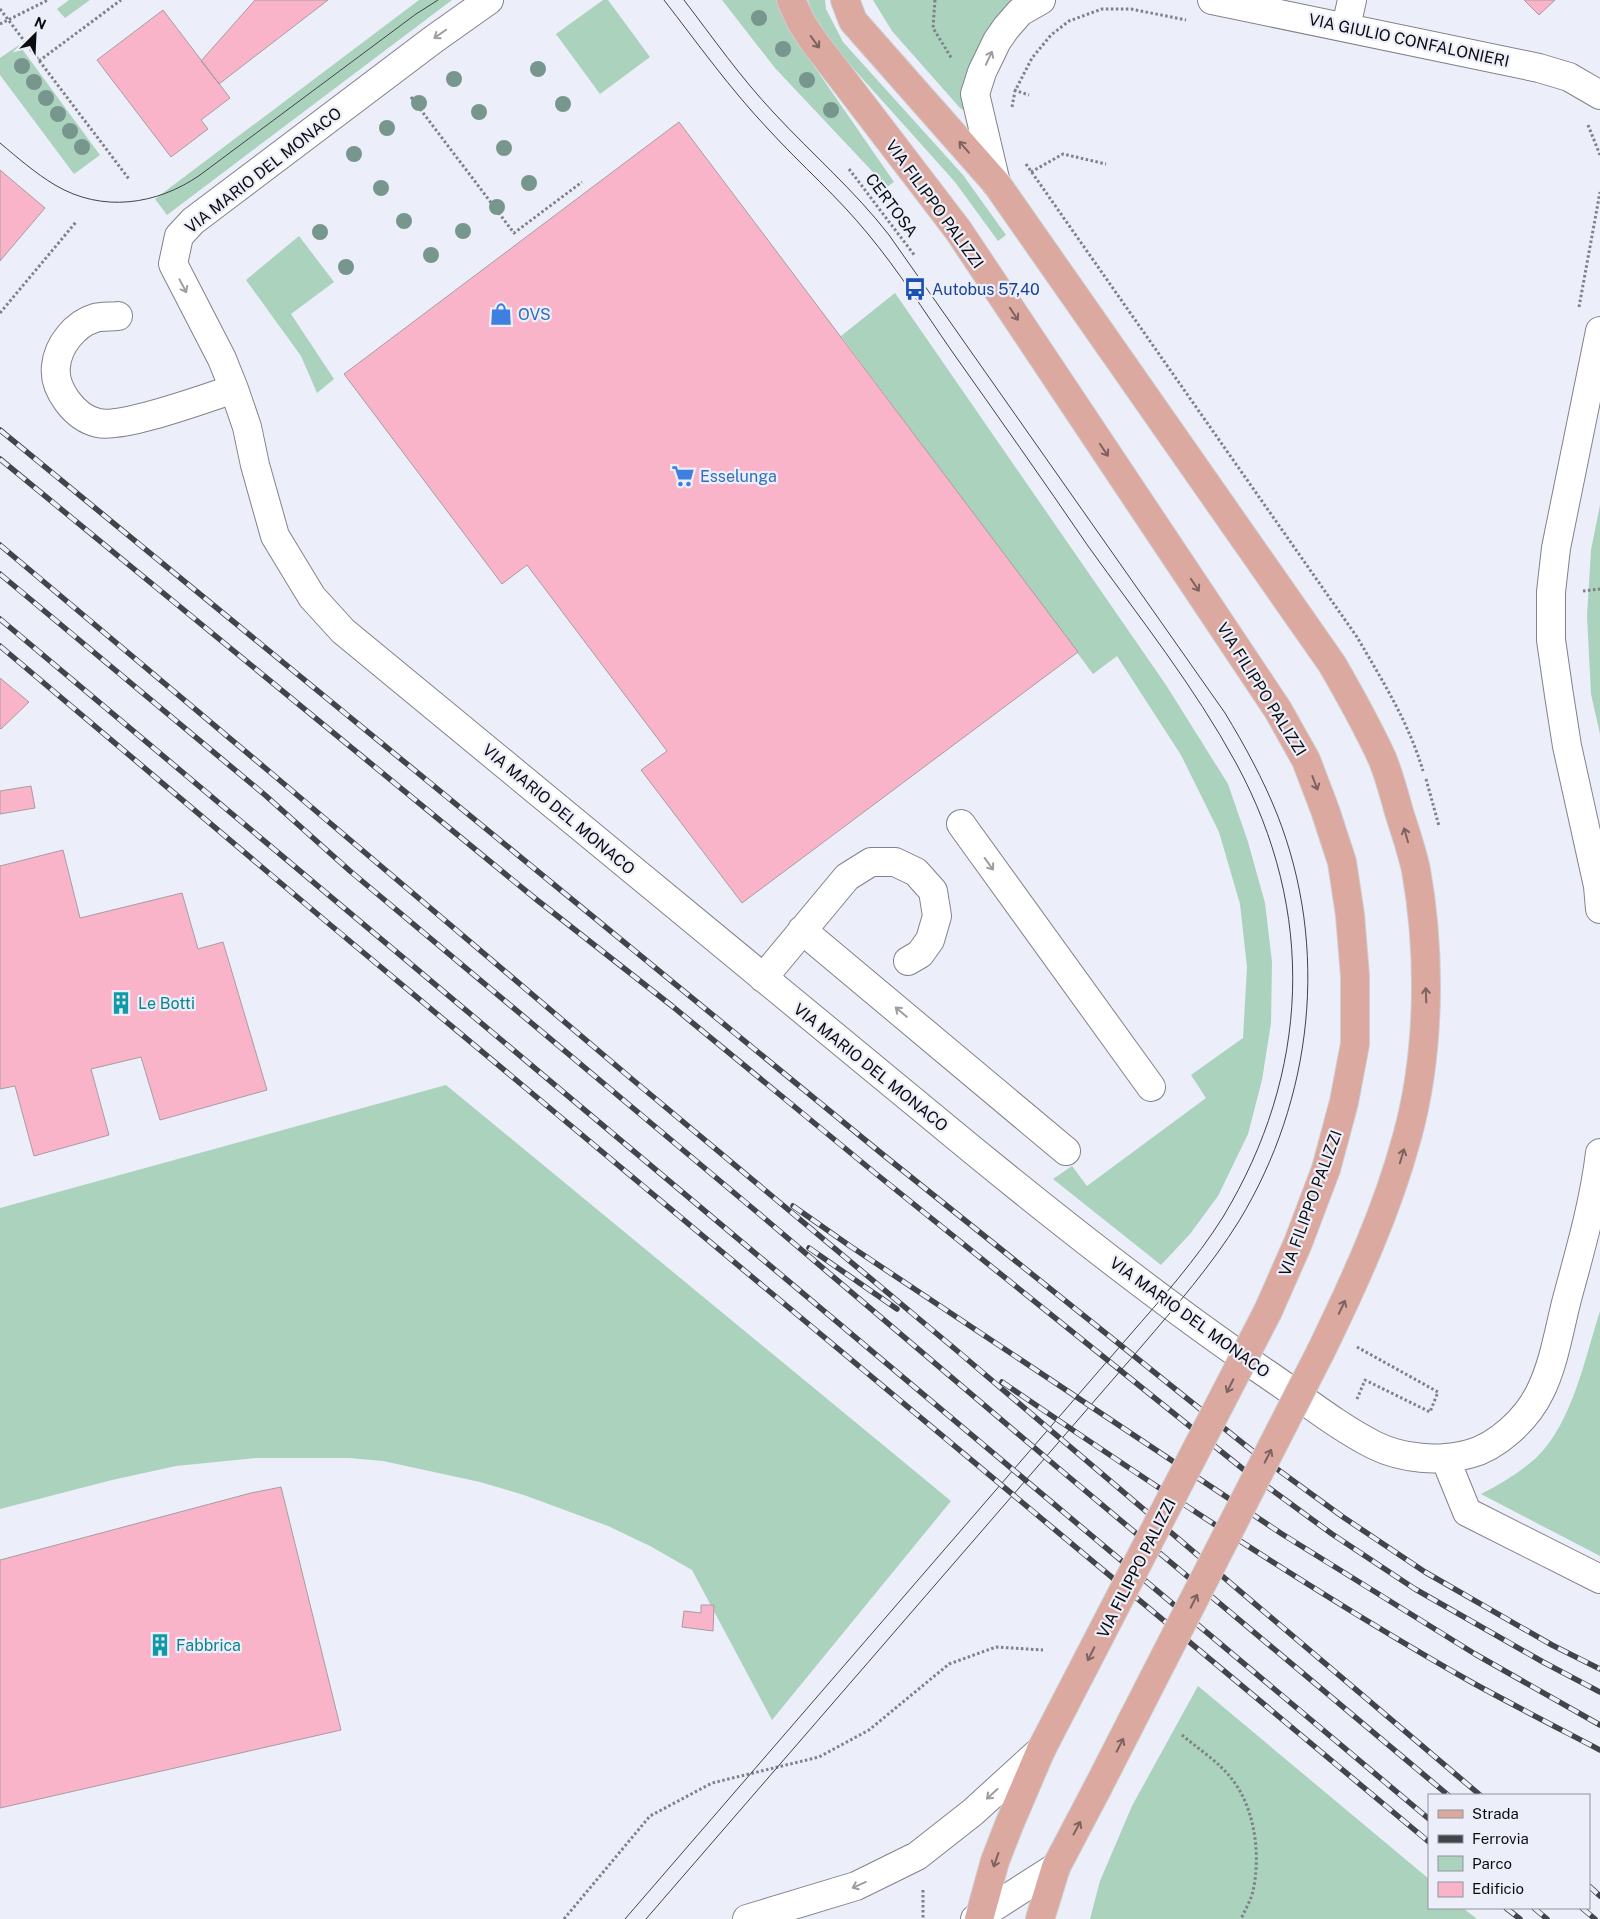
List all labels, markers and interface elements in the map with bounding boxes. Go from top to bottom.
north arrow [10,10,60,60]
street label: VIA GIULIO CONFALONIERI [1307,10,1511,71]
text: N [32,14,49,33]
one-way arrow [434,29,447,40]
one-way arrow [810,35,820,49]
one-way arrow [985,51,994,66]
street label: VIA MARIO DEL MONACO [181,104,345,237]
street label: VIA FILIPPO PALIZZI [882,136,988,272]
one-way arrow [958,140,970,153]
street label: CERTOSA [862,170,922,241]
bus stop icon: Autobus 57,40 [902,276,928,302]
one-way arrow [178,279,188,294]
place label: Autobus 57,40 [932,280,1040,299]
shop icon: OVS [488,301,514,327]
place label: OVS [518,305,551,324]
one-way arrow [1009,307,1019,321]
one-way arrow [1099,442,1109,456]
supermarket icon: Esselunga [670,463,696,489]
place label: Esselunga [700,467,777,486]
one-way arrow [1190,577,1200,591]
street label: VIA FILIPPO PALIZZI [1213,619,1310,760]
street label: VIA MARIO DEL MONACO [479,740,639,879]
one-way arrow [1311,775,1320,790]
one-way arrow [1400,827,1410,843]
one-way arrow [984,857,994,871]
one-way arrow [1421,988,1430,1004]
building icon: Le Botti [108,990,134,1016]
place label: Le Botti [138,994,195,1013]
street label: VIA MARIO DEL MONACO [790,999,952,1135]
one-way arrow [895,1006,908,1017]
street label: VIA FILIPPO PALIZZI [1275,1128,1346,1279]
one-way arrow [1397,1148,1407,1164]
street label: VIA MARIO DEL MONACO [1106,1253,1273,1382]
one-way arrow [1338,1299,1348,1314]
one-way arrow [1225,1378,1235,1393]
one-way arrow [1264,1449,1273,1464]
street label: VIA FILIPPO PALIZZI [1093,1495,1180,1641]
one-way arrow [1189,1593,1199,1608]
building icon: Fabbrica [147,1632,173,1658]
place label: Fabbrica [176,1636,241,1655]
one-way arrow [1086,1646,1095,1661]
one-way arrow [1115,1738,1125,1753]
one-way arrow [986,1788,999,1800]
legend [1428,1794,1590,1909]
text: Strada [1472,1805,1519,1822]
one-way arrow [1072,1821,1082,1836]
text: Ferrovia [1472,1830,1529,1847]
one-way arrow [991,1851,1001,1867]
text: Parco [1472,1855,1512,1872]
one-way arrow [852,1880,867,1890]
text: Edificio [1472,1880,1524,1897]

